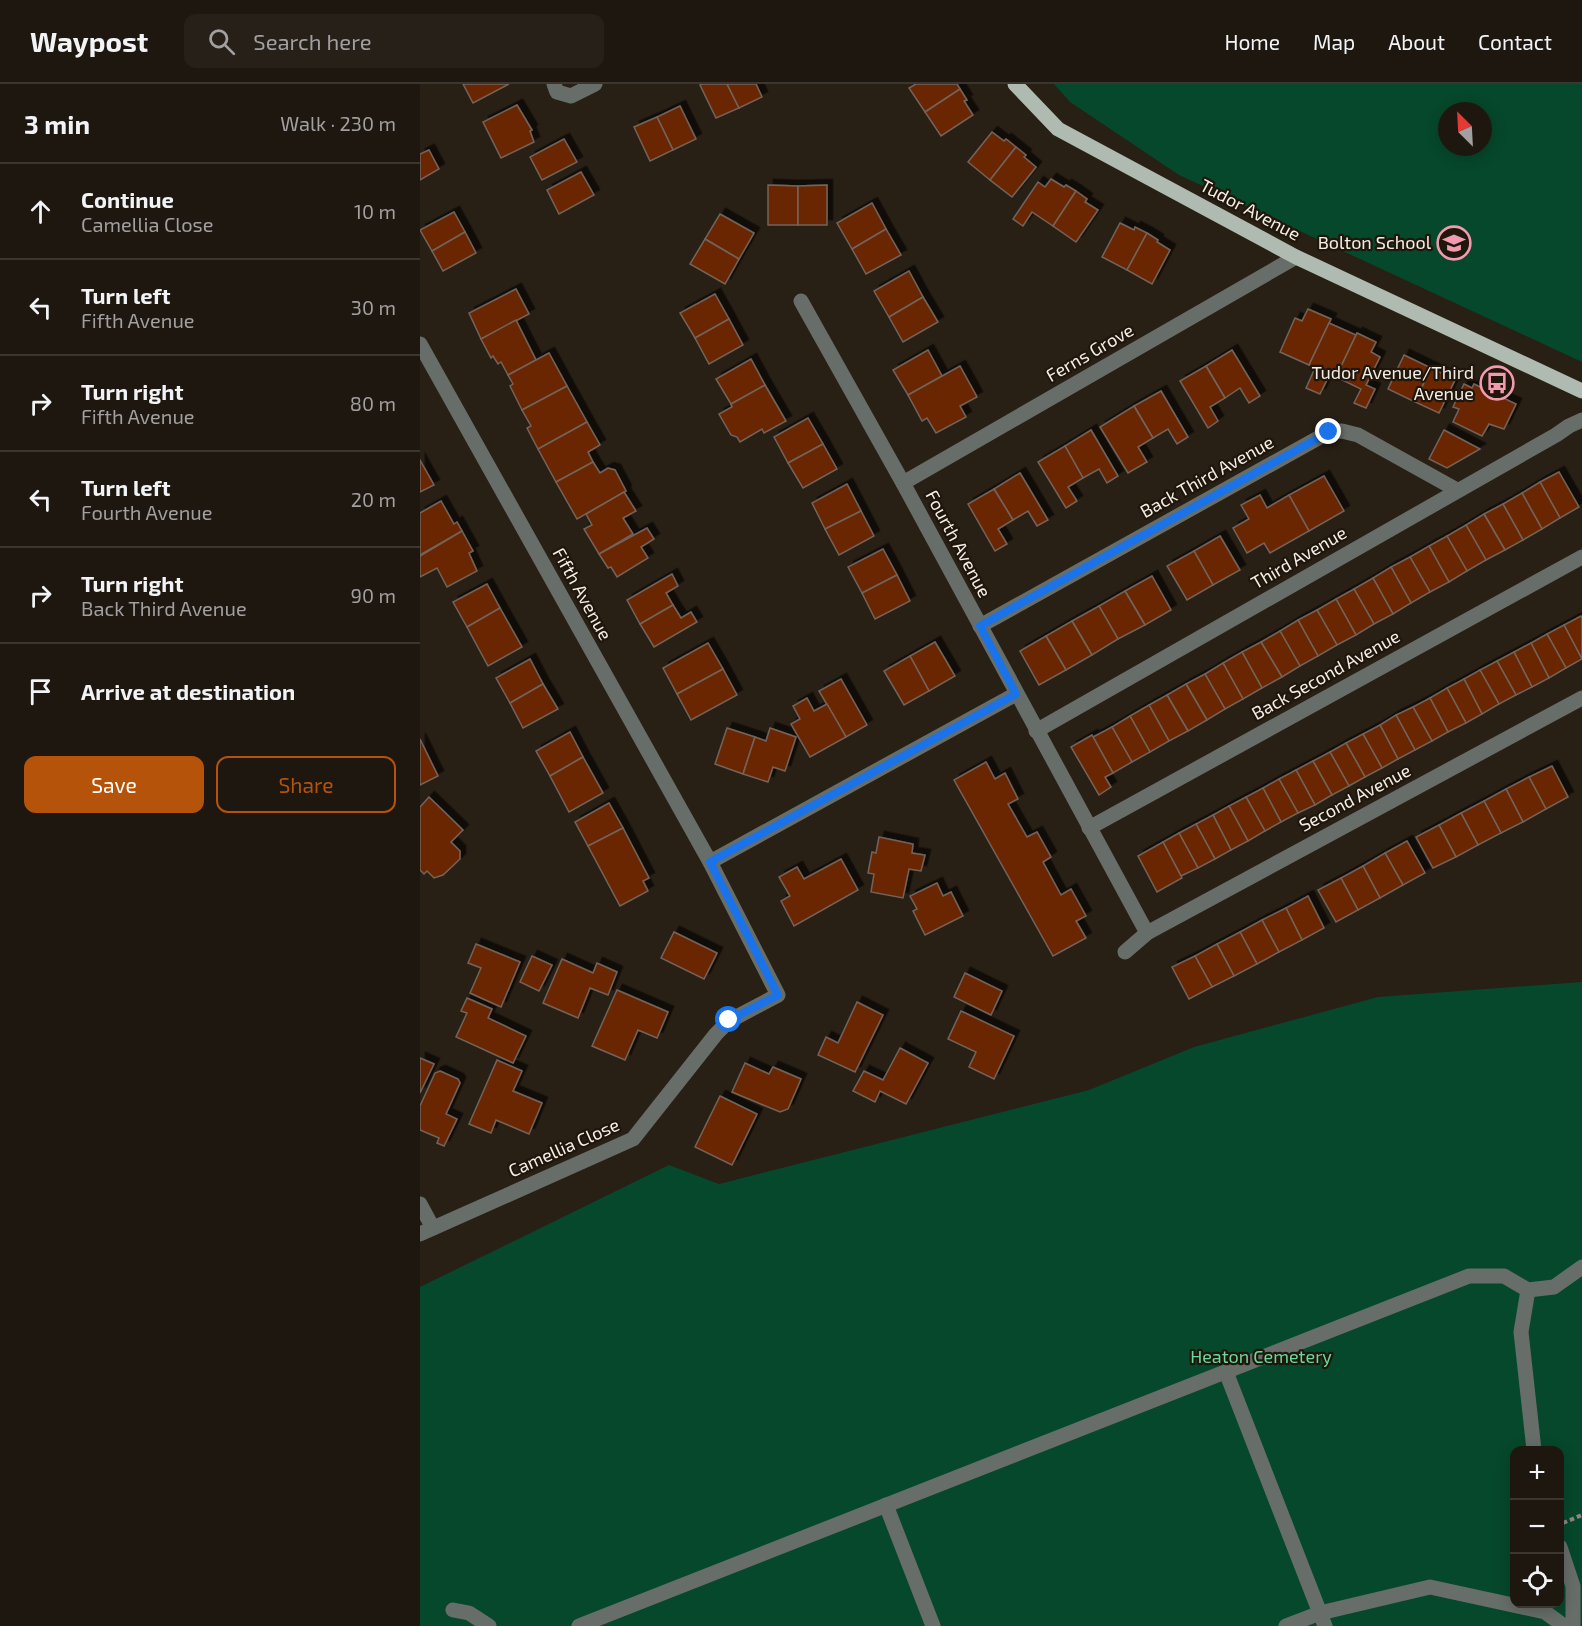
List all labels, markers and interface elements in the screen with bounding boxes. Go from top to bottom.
search box [184,14,604,68]
text: Waypost [30,24,148,58]
icon: search [205,25,238,58]
text: Search here [253,28,372,54]
text: Home [1224,29,1280,54]
text: Map [1313,29,1355,54]
text: About [1388,29,1445,54]
text: Contact [1478,29,1552,54]
north arrow [1438,102,1492,156]
text: 3 min [24,108,90,139]
text: Walk · 230 m [280,111,396,135]
street label: Tudor Avenue [1197,173,1304,245]
text: Continue [81,186,174,212]
icon: ahead [24,195,57,228]
text: 10 m [354,199,396,223]
text: Camellia Close [81,212,214,236]
school or university icon: Bolton School [1436,225,1472,261]
place label: Bolton School [1318,231,1432,253]
text: Turn left [81,282,170,308]
icon: left [24,291,57,324]
text: 30 m [351,295,396,319]
text: Fifth Avenue [81,308,195,332]
street label: Ferns Grove [1042,318,1137,386]
place label: Tudor Avenue/Third Avenue [1312,361,1474,404]
bus stop icon: Tudor Avenue/Third Avenue [1479,365,1515,401]
text: Turn right [81,378,183,404]
icon: right [24,387,57,420]
text: 80 m [350,391,396,415]
text: Fifth Avenue [81,404,195,428]
route end [1315,418,1341,444]
street label: Back Third Avenue [1136,430,1277,522]
text: Turn left [81,474,170,500]
icon: left [24,483,57,516]
street label: Fourth Avenue [921,486,996,601]
text: 20 m [351,487,396,511]
text: Fourth Avenue [81,500,212,524]
street label: Third Avenue [1247,521,1350,593]
street label: Fifth Avenue [548,543,617,644]
text: Turn right [81,570,183,596]
icon: right [24,579,57,612]
text: 90 m [351,583,396,607]
text: Back Third Avenue [81,596,247,620]
street label: Back Second Avenue [1248,624,1404,724]
icon: arrive [24,675,57,708]
text: Arrive at destination [81,678,295,704]
button: Save [24,756,204,813]
button: Share [216,756,396,813]
street label: Second Avenue [1295,758,1414,836]
route start [715,1006,741,1032]
street label: Camellia Close [505,1113,623,1181]
park label: Heaton Cemetery [1190,1345,1332,1367]
map controls [1510,1446,1564,1608]
button: + [1510,1446,1564,1500]
button: − [1510,1500,1564,1554]
button: locate [1510,1554,1564,1608]

